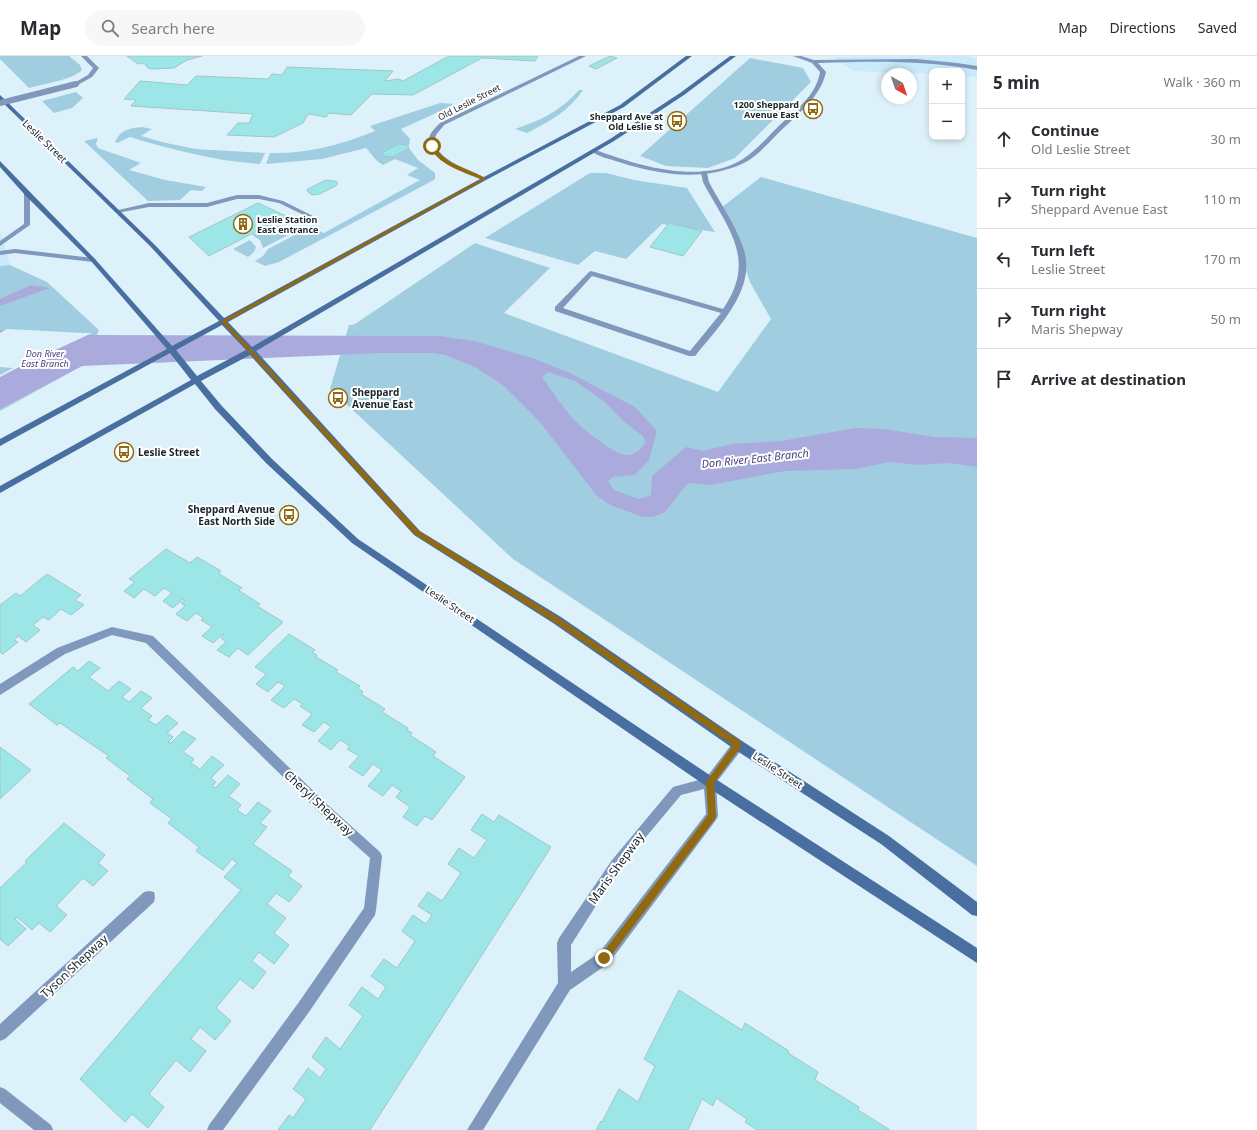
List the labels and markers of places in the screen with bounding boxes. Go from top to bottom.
place label: 1200 Sheppard Avenue East [734,98,799,121]
bus stop icon: 1200 Sheppard Avenue East [802,98,824,120]
place label: Sheppard Ave at Old Leslie St [590,110,663,133]
bus stop icon: Sheppard Ave at Old Leslie St [666,110,688,132]
building icon: Leslie Station East entrance [232,213,254,235]
place label: Leslie Station East entrance [257,213,318,236]
place label: Sheppard Avenue East [352,385,414,411]
bus stop icon: Sheppard Avenue East [327,387,349,409]
bus stop icon: Leslie Street [113,441,135,463]
place label: Leslie Street [138,445,200,459]
place label: Sheppard Avenue East North Side [188,502,275,528]
bus stop icon: Sheppard Avenue East North Side [278,504,300,526]

